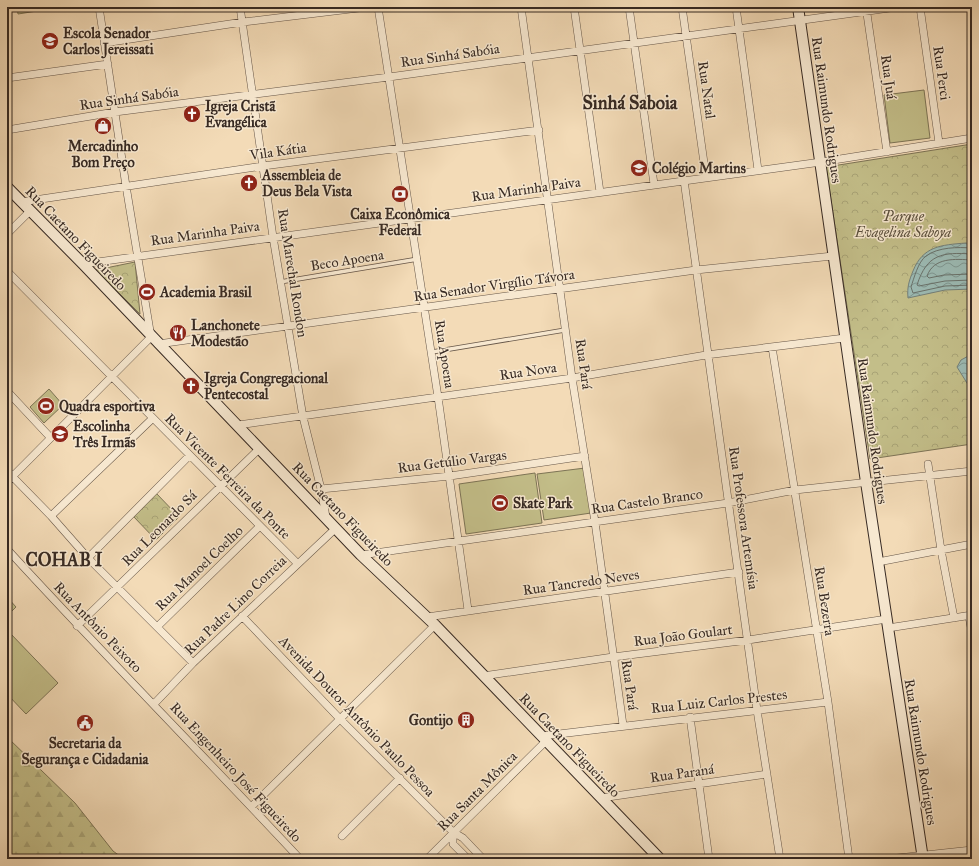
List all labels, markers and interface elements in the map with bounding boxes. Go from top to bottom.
place label: Escola Senador Carlos Jereissati [63,25,154,59]
school or university icon: Escola Senador Carlos Jereissati [40,31,60,51]
street label: Rua Raimundo Rodrigues [808,36,845,184]
street label: Rua Sinhá Sabóia [399,40,501,71]
street label: Rua Perci [929,45,954,101]
street label: Rua Juá [876,54,900,101]
street label: Rua Natal [694,60,719,120]
street label: Rua Sinhá Sabóia [78,83,180,114]
district label: Sinhá Saboia [583,92,678,114]
place label: Igreja Cristã Evangélica [205,98,276,132]
church icon: Igreja Cristã Evangélica [182,104,202,124]
shop icon: Mercadinho Bom Preço [93,116,113,136]
place label: Mercadinho Bom Preço [68,138,138,172]
street label: Vila Kátia [248,139,307,164]
school or university icon: Colégio Martins [629,158,649,178]
place label: Colégio Martins [652,160,746,178]
place label: Assembleia de Deus Bela Vista [261,167,353,200]
church icon: Assembleia de Deus Bela Vista [239,173,259,193]
street label: Rua Marinha Paiva [471,173,582,206]
street label: Rua Caetano Figueiredo [22,183,130,294]
bank icon: Caixa Econômica Federal [390,184,410,204]
place label: Caixa Econômica Federal [350,206,451,239]
street label: Rua Marechal Rondon [274,208,311,339]
park label: Parque Evagelina Saboya [854,208,952,241]
street label: Rua Marinha Paiva [150,217,261,250]
street label: Beco Apoena [309,246,385,275]
street label: Rua Senador Virgílio Távora [413,266,576,305]
sports icon: Academia Brasil [137,282,157,302]
place label: Academia Brasil [159,284,253,301]
place label: Lanchonete Modestão [191,317,260,350]
street label: Rua Apoena [431,319,458,390]
restaurant icon: Lanchonete Modestão [168,323,188,343]
street label: Rua Pará [572,338,595,391]
street label: Rua Raimundo Rodrigues [854,357,891,505]
street label: Rua Nova [498,359,558,384]
place label: Igreja Congregacional Pentecostal [204,370,329,403]
church icon: Igreja Congregacional Pentecostal [181,376,201,396]
sports icon: Quadra esportiva [36,396,56,416]
place label: Quadra esportiva [59,398,156,416]
street label: Rua Vicente Ferreira da Ponte [161,410,294,543]
place label: Escolinha Três Irmãs [72,418,135,451]
school or university icon: Escolinha Três Irmãs [50,424,70,444]
street label: Rua Professora Artemísia [725,445,762,591]
street label: Rua Getúlio Vargas [397,446,508,477]
street label: Rua Caetano Figueiredo [289,459,397,570]
street label: Rua Castelo Branco [590,485,704,518]
street label: Rua Leonardo Sá [118,487,201,569]
sports icon: Skate Park [490,493,510,513]
place label: Skate Park [513,495,573,512]
street label: Rua Manoel Coelho [152,522,247,614]
district label: COHAB I [26,549,103,571]
street label: Rua Padre Lino Correia [181,552,290,659]
street label: Rua Bezerra [811,565,838,637]
street label: Rua Tancredo Neves [522,566,640,599]
street label: Rua Antônio Peixoto [50,578,145,676]
street label: Rua João Goulart [633,621,734,651]
street label: Avenida Doutor Antônio Paulo Pessoa [274,632,438,800]
street label: Rua Pará [618,659,641,712]
street label: Rua Raimundo Rodrigues [901,678,940,826]
street label: Rua Luiz Carlos Prestes [650,686,788,717]
street label: Rua Caetano Figueiredo [516,690,624,801]
street label: Rua Engenheiro José Figueiredo [166,699,305,846]
building icon: Gontijo [456,710,476,730]
place label: Gontijo [409,712,453,730]
public building icon: Secretaria da Segurança e Cidadania [75,713,95,733]
place label: Secretaria da Segurança e Cidadania [22,735,150,769]
street label: Rua Santa Mônica [434,748,521,835]
street label: Rua Paraná [649,761,715,786]

